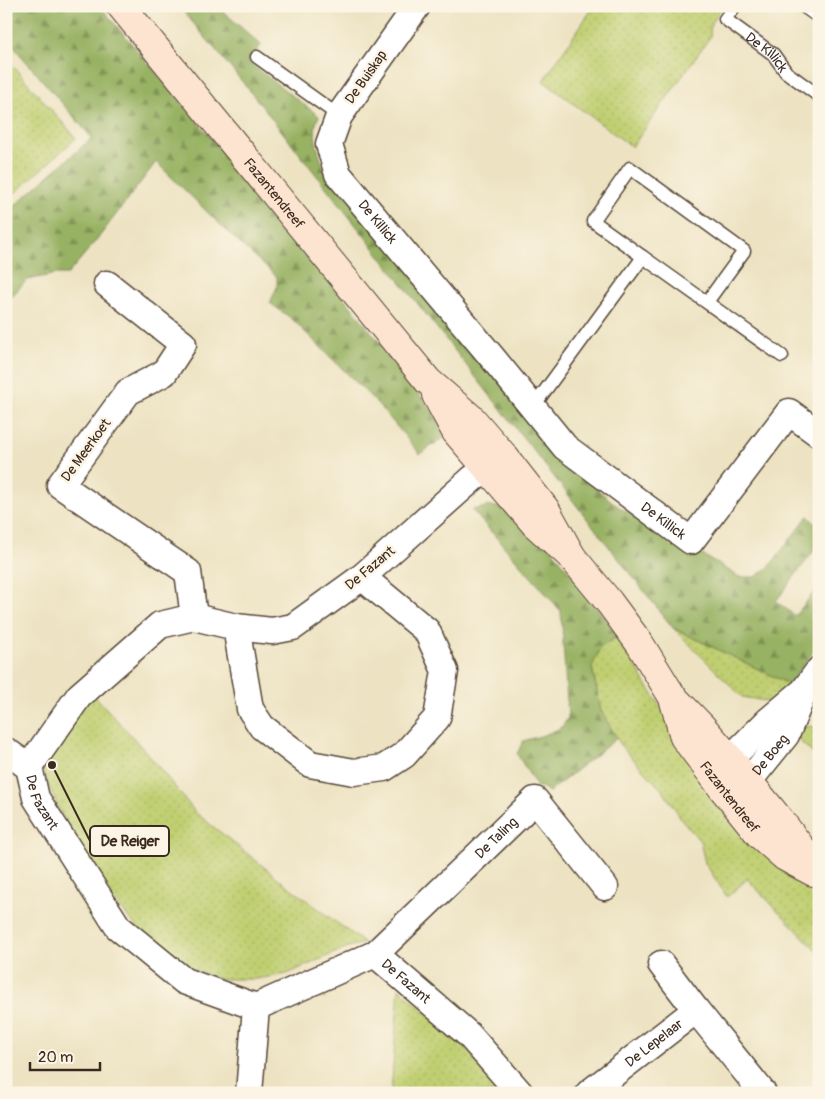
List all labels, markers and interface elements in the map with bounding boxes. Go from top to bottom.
street label: De Killick [742,28,792,75]
street label: De Buiskap [341,47,391,107]
street label: Fazantendreef [240,154,309,232]
street label: De Killick [355,196,401,247]
street label: De Meerkoet [58,415,115,485]
street label: De Killick [638,498,690,543]
street label: De Fazant [342,542,399,594]
street label: De Boeg [748,731,792,779]
street label: Fazantendreef [697,758,764,836]
street label: De Fazant [23,773,63,833]
street label: De Taling [471,813,521,862]
callout: De Reiger [90,826,169,856]
text: De Reiger [100,832,160,851]
street label: De Fazant [378,955,435,1007]
street label: De Lepelaar [622,1015,686,1070]
scale bar [30,1039,100,1071]
text: 20 m [38,1048,73,1067]

